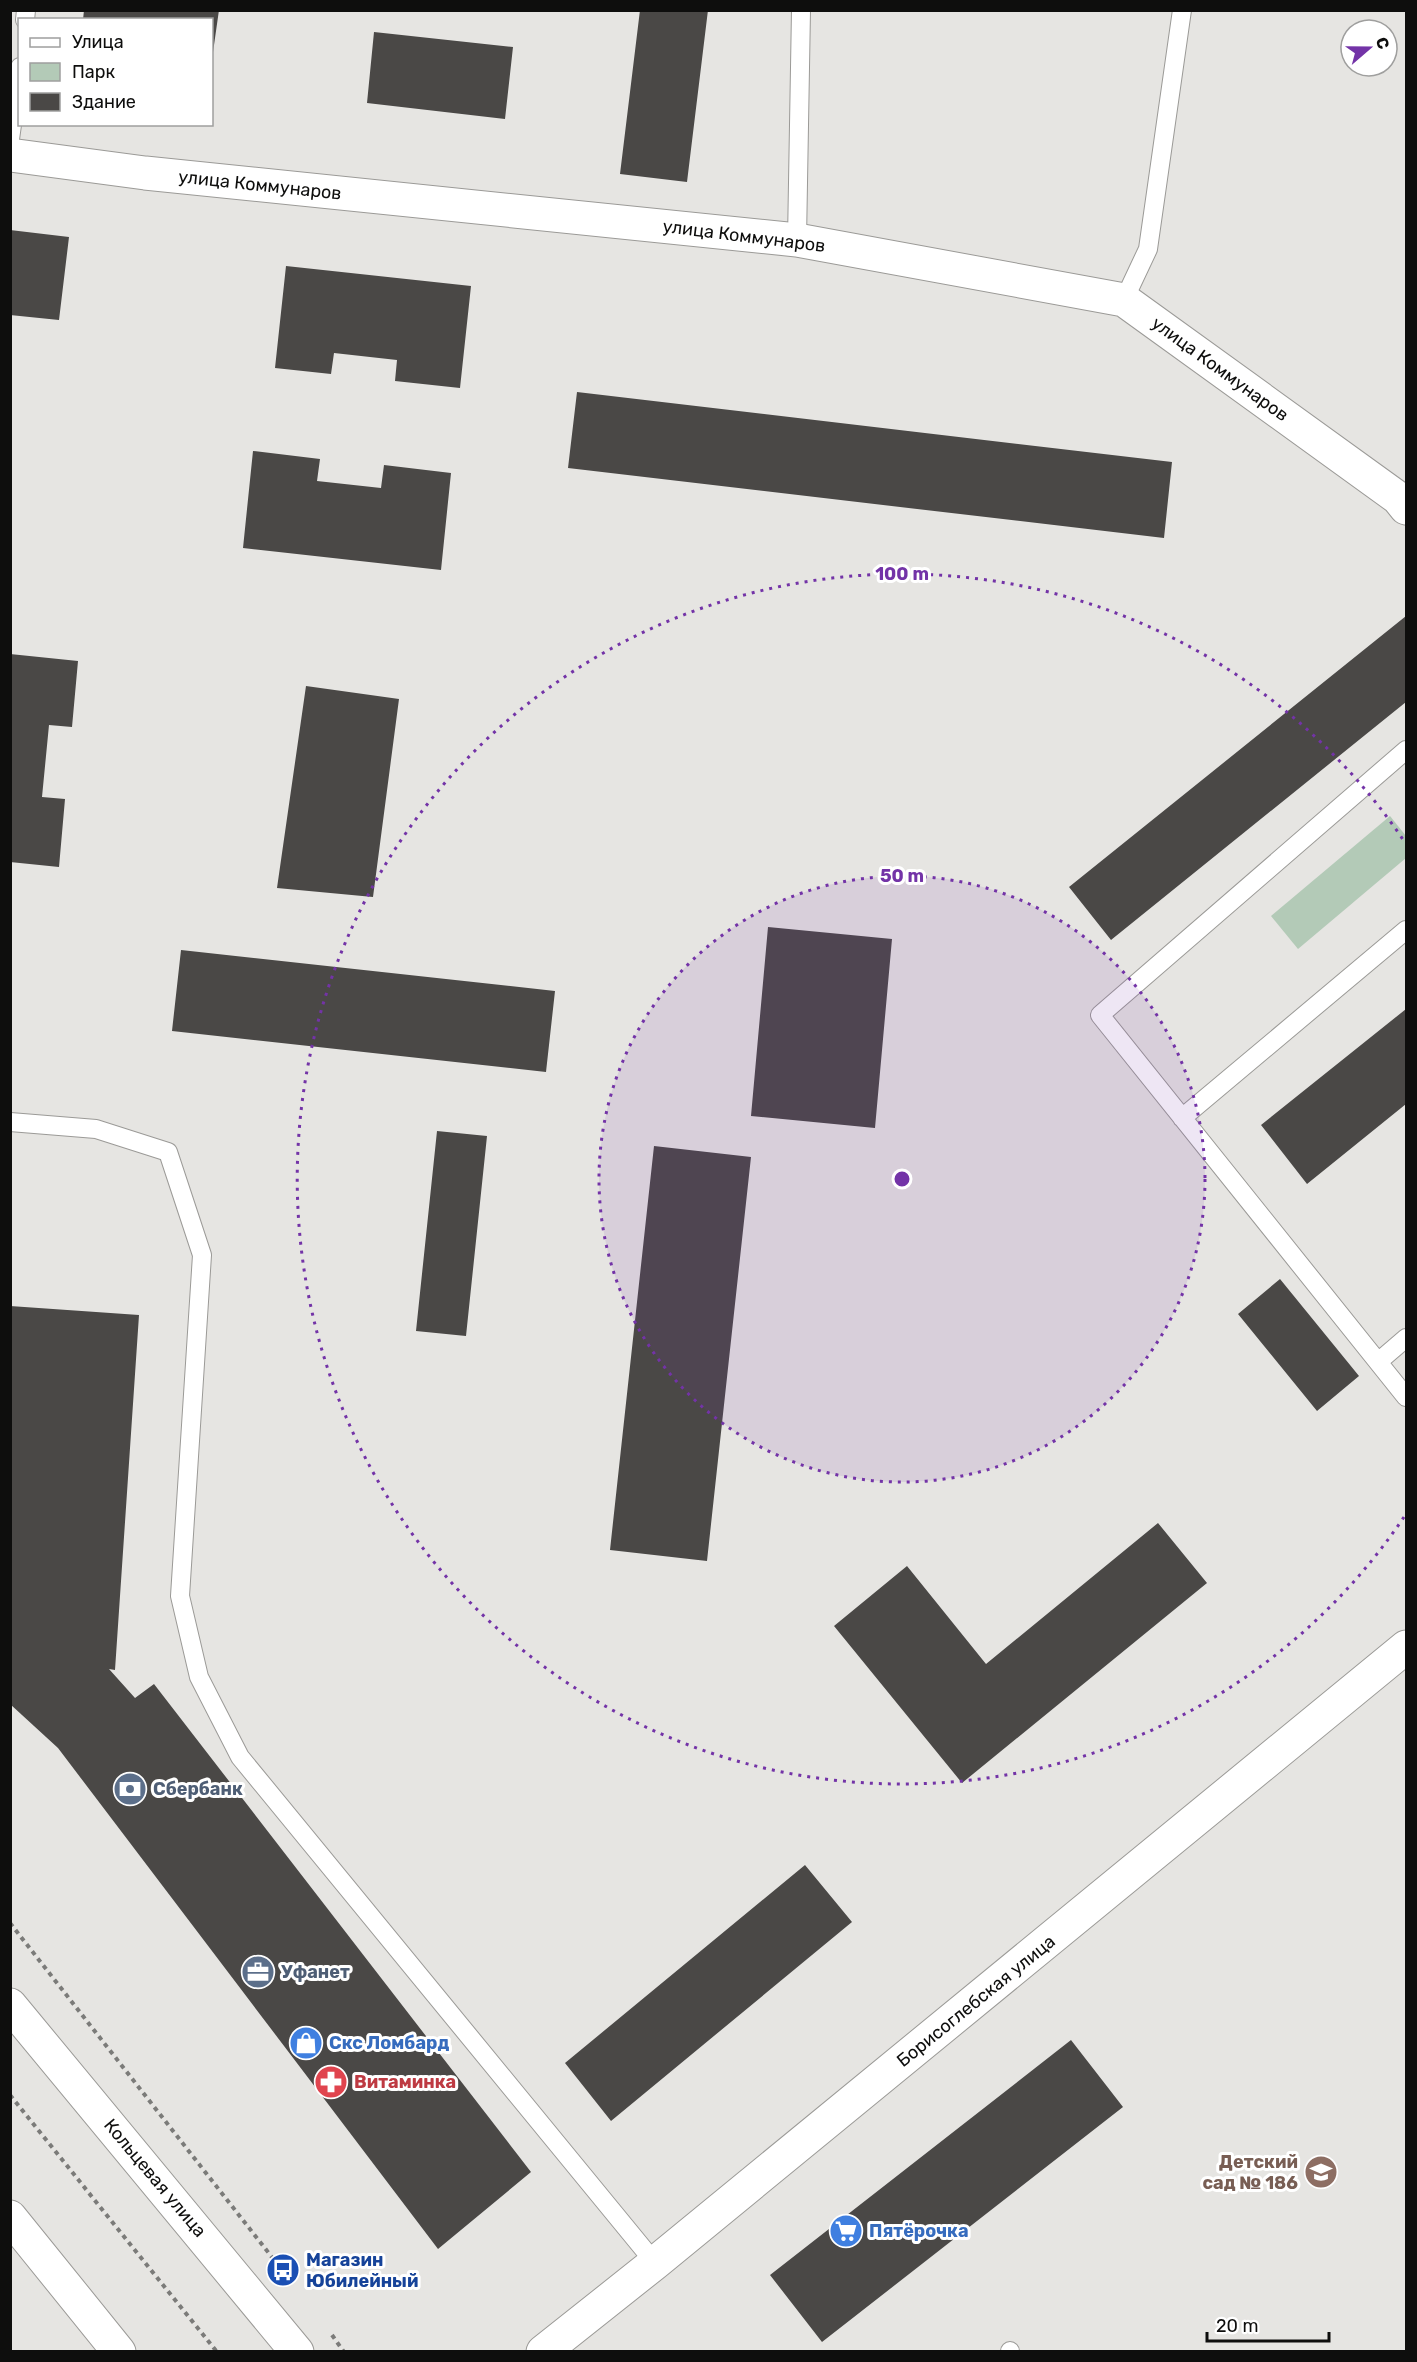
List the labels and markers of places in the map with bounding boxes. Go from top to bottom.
centre of rings [892,1169,912,1189]
bank icon: Сбербанк [112,1771,148,1807]
place label: Сбербанк [153,1778,243,1800]
office icon: Уфанет [240,1954,276,1990]
place label: Уфанет [281,1961,350,1983]
shop icon: Скс Ломбард [288,2025,324,2061]
place label: Скс Ломбард [329,2032,449,2054]
pharmacy icon: Витаминка [313,2064,349,2100]
place label: Витаминка [354,2071,456,2093]
place label: Детский сад № 186 [1202,2151,1298,2194]
school or university icon: Детский сад № 186 [1303,2154,1339,2190]
supermarket icon: Пятёрочка [828,2213,864,2249]
place label: Пятёрочка [869,2220,969,2242]
place label: Магазин Юбилейный [306,2249,418,2292]
bus stop icon: Магазин Юбилейный [265,2252,301,2288]

